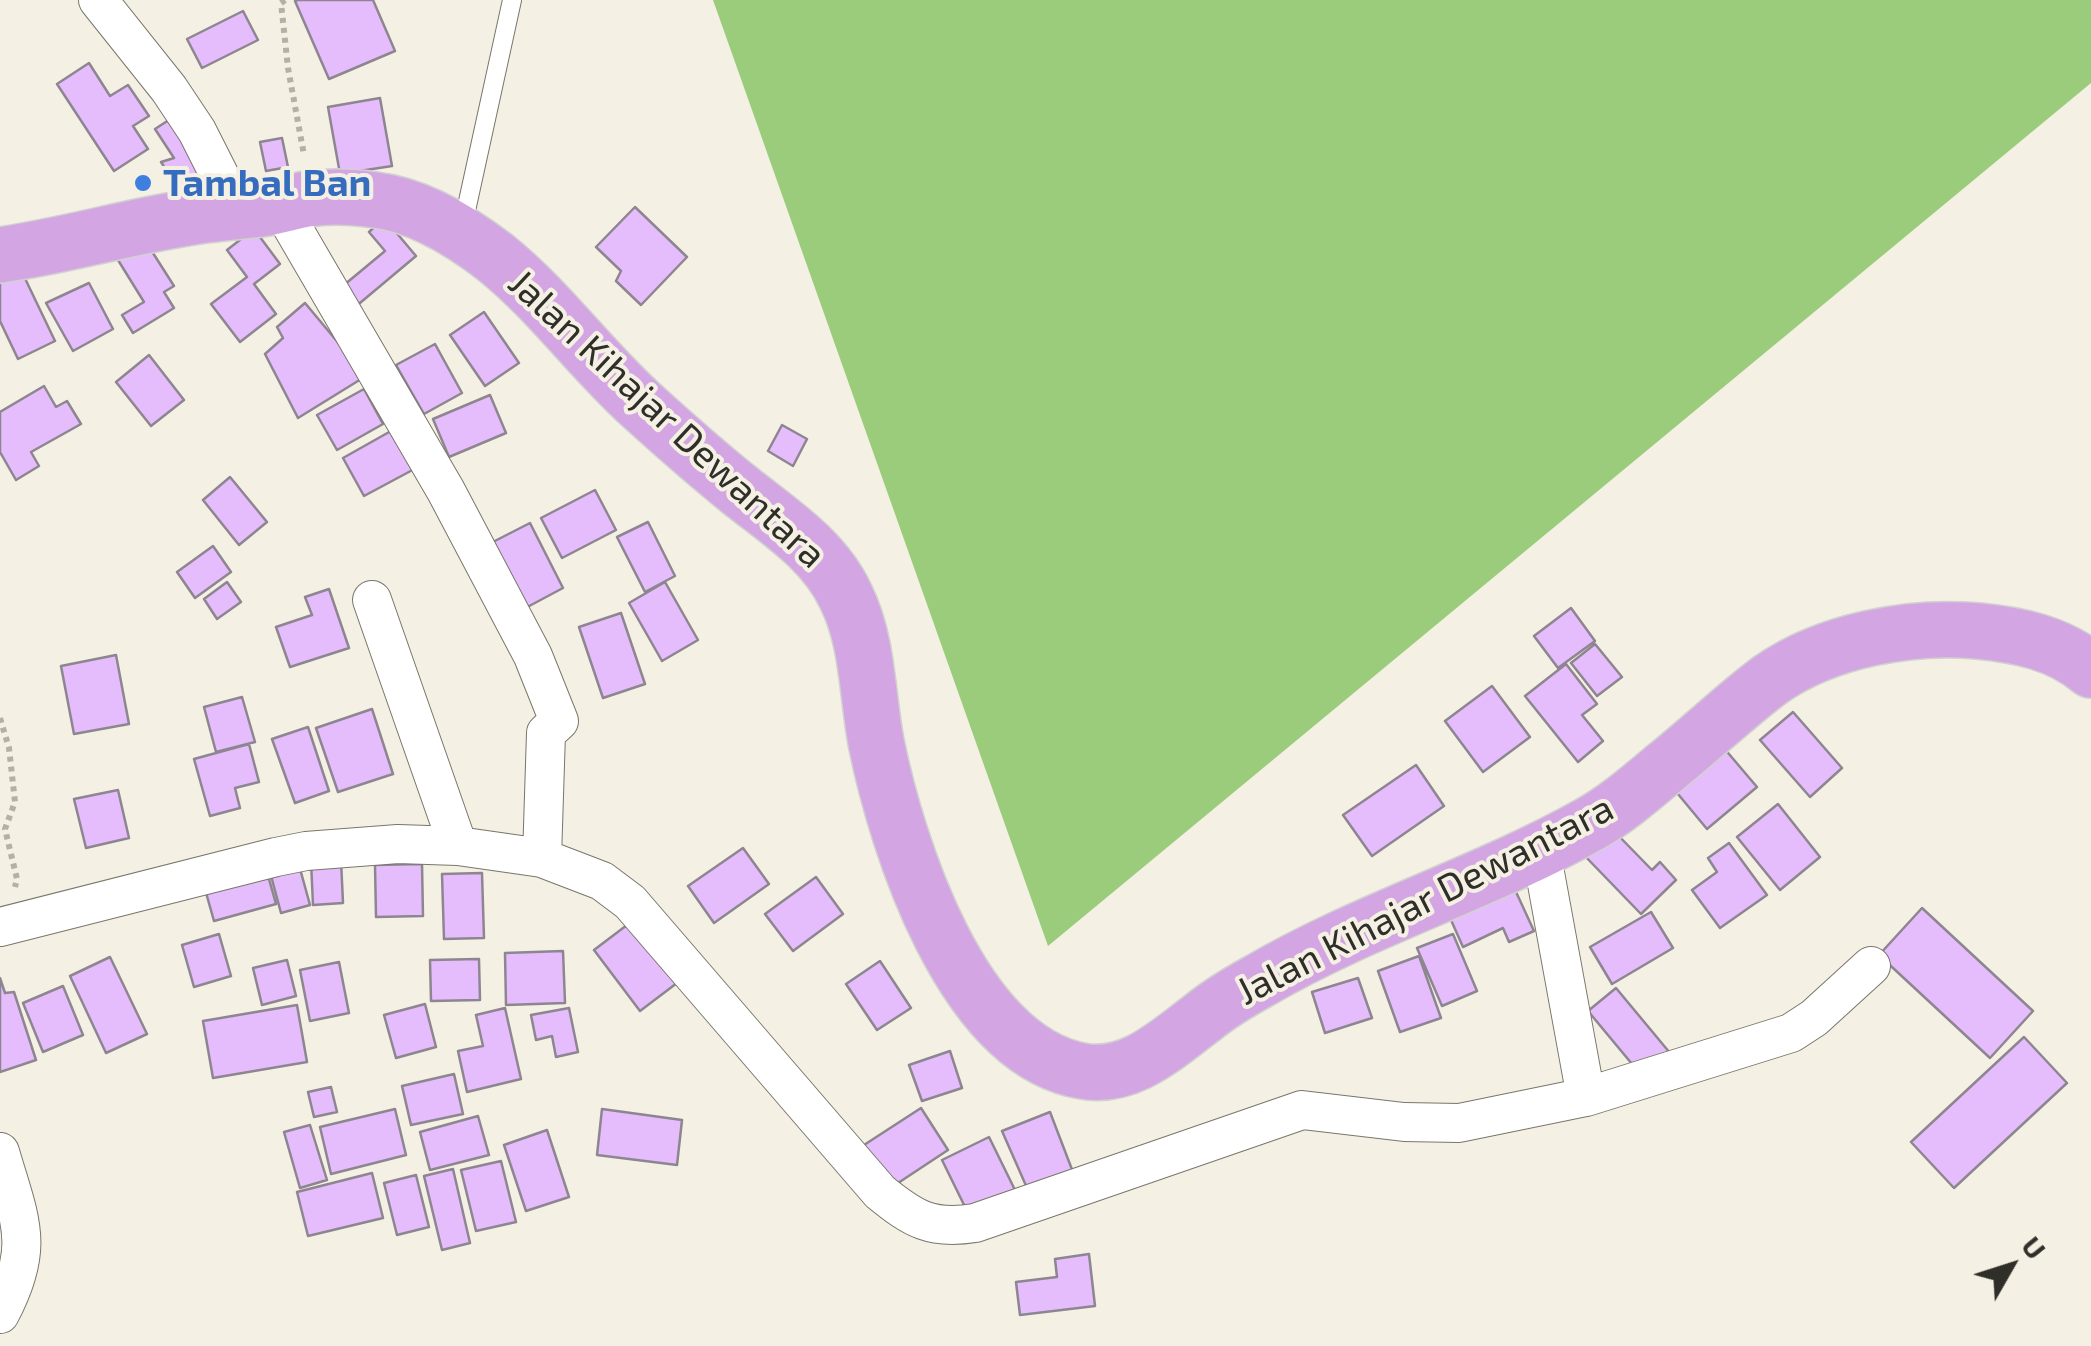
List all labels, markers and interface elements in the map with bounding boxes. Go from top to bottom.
place label: Tambal Ban [163,160,371,206]
marker: Tambal Ban [132,172,154,194]
street label: Jalan Kihajar Dewantara [499,260,835,578]
street label: Jalan Kihajar Dewantara [1229,785,1621,1015]
north arrow [1961,1216,2061,1316]
text: U [2015,1229,2054,1265]

